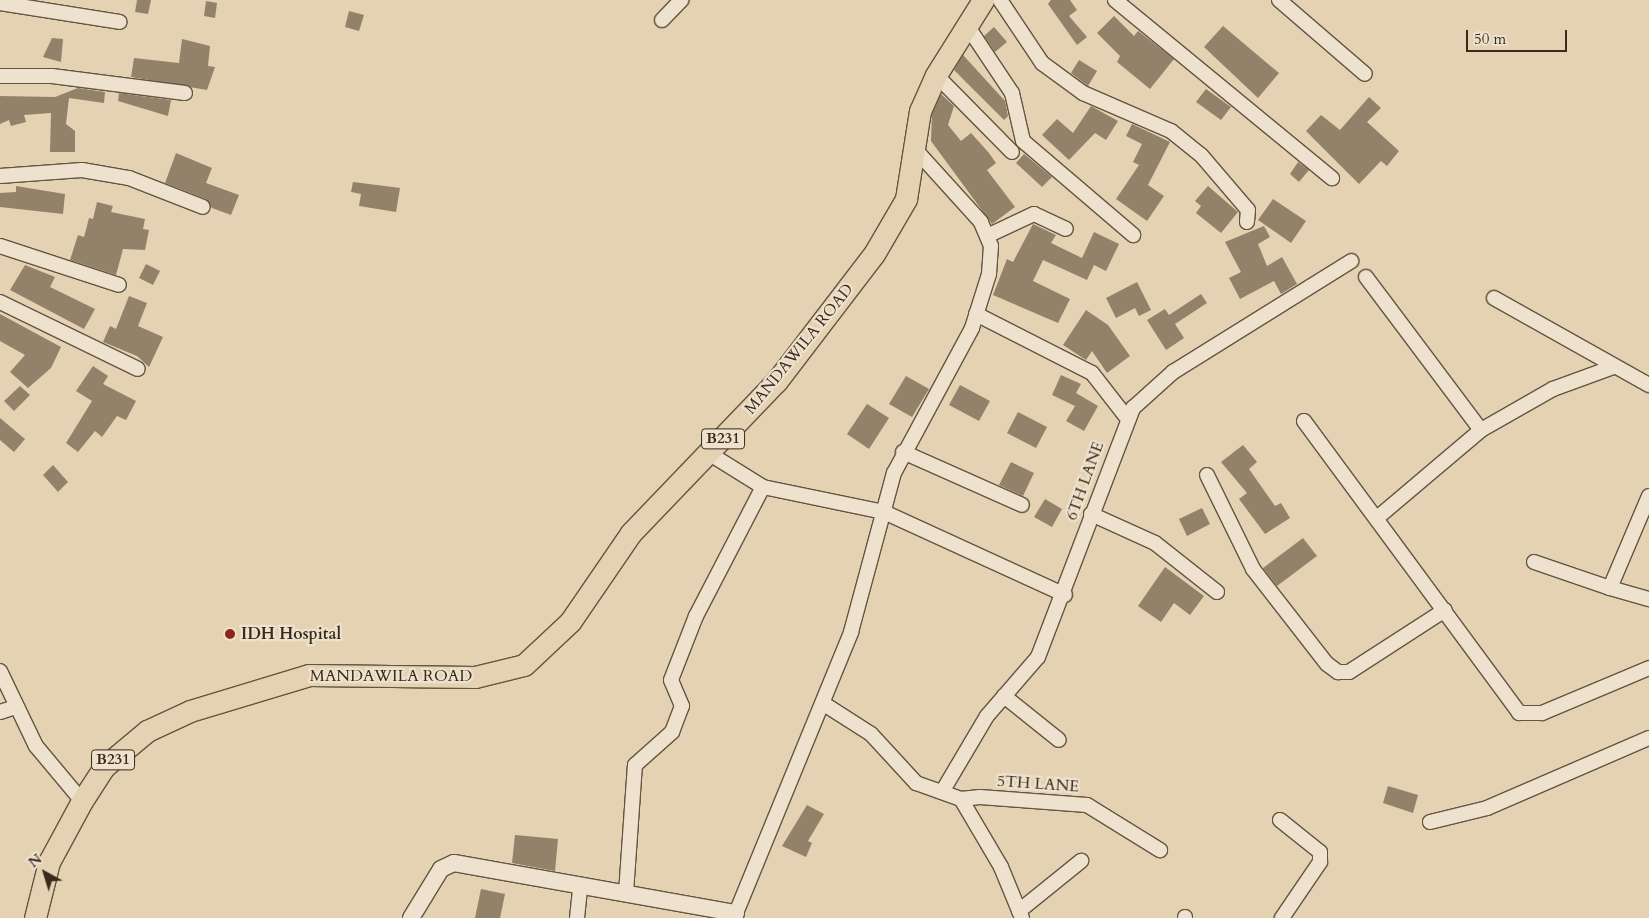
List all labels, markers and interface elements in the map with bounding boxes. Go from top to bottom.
scale bar [1469,20,1570,52]
text: 50 m [1474,29,1506,49]
street label: MANDAWILA ROAD [740,280,858,418]
road number: B231 [700,426,746,452]
street label: 6TH LANE [1062,439,1108,523]
place label: IDH Hospital [241,624,341,644]
marker: IDH Hospital [223,627,237,641]
street label: MANDAWILA ROAD [310,666,472,686]
road number: B231 [90,748,136,772]
street label: 5TH LANE [996,772,1080,796]
north arrow [20,848,70,898]
text: N [25,850,46,872]

